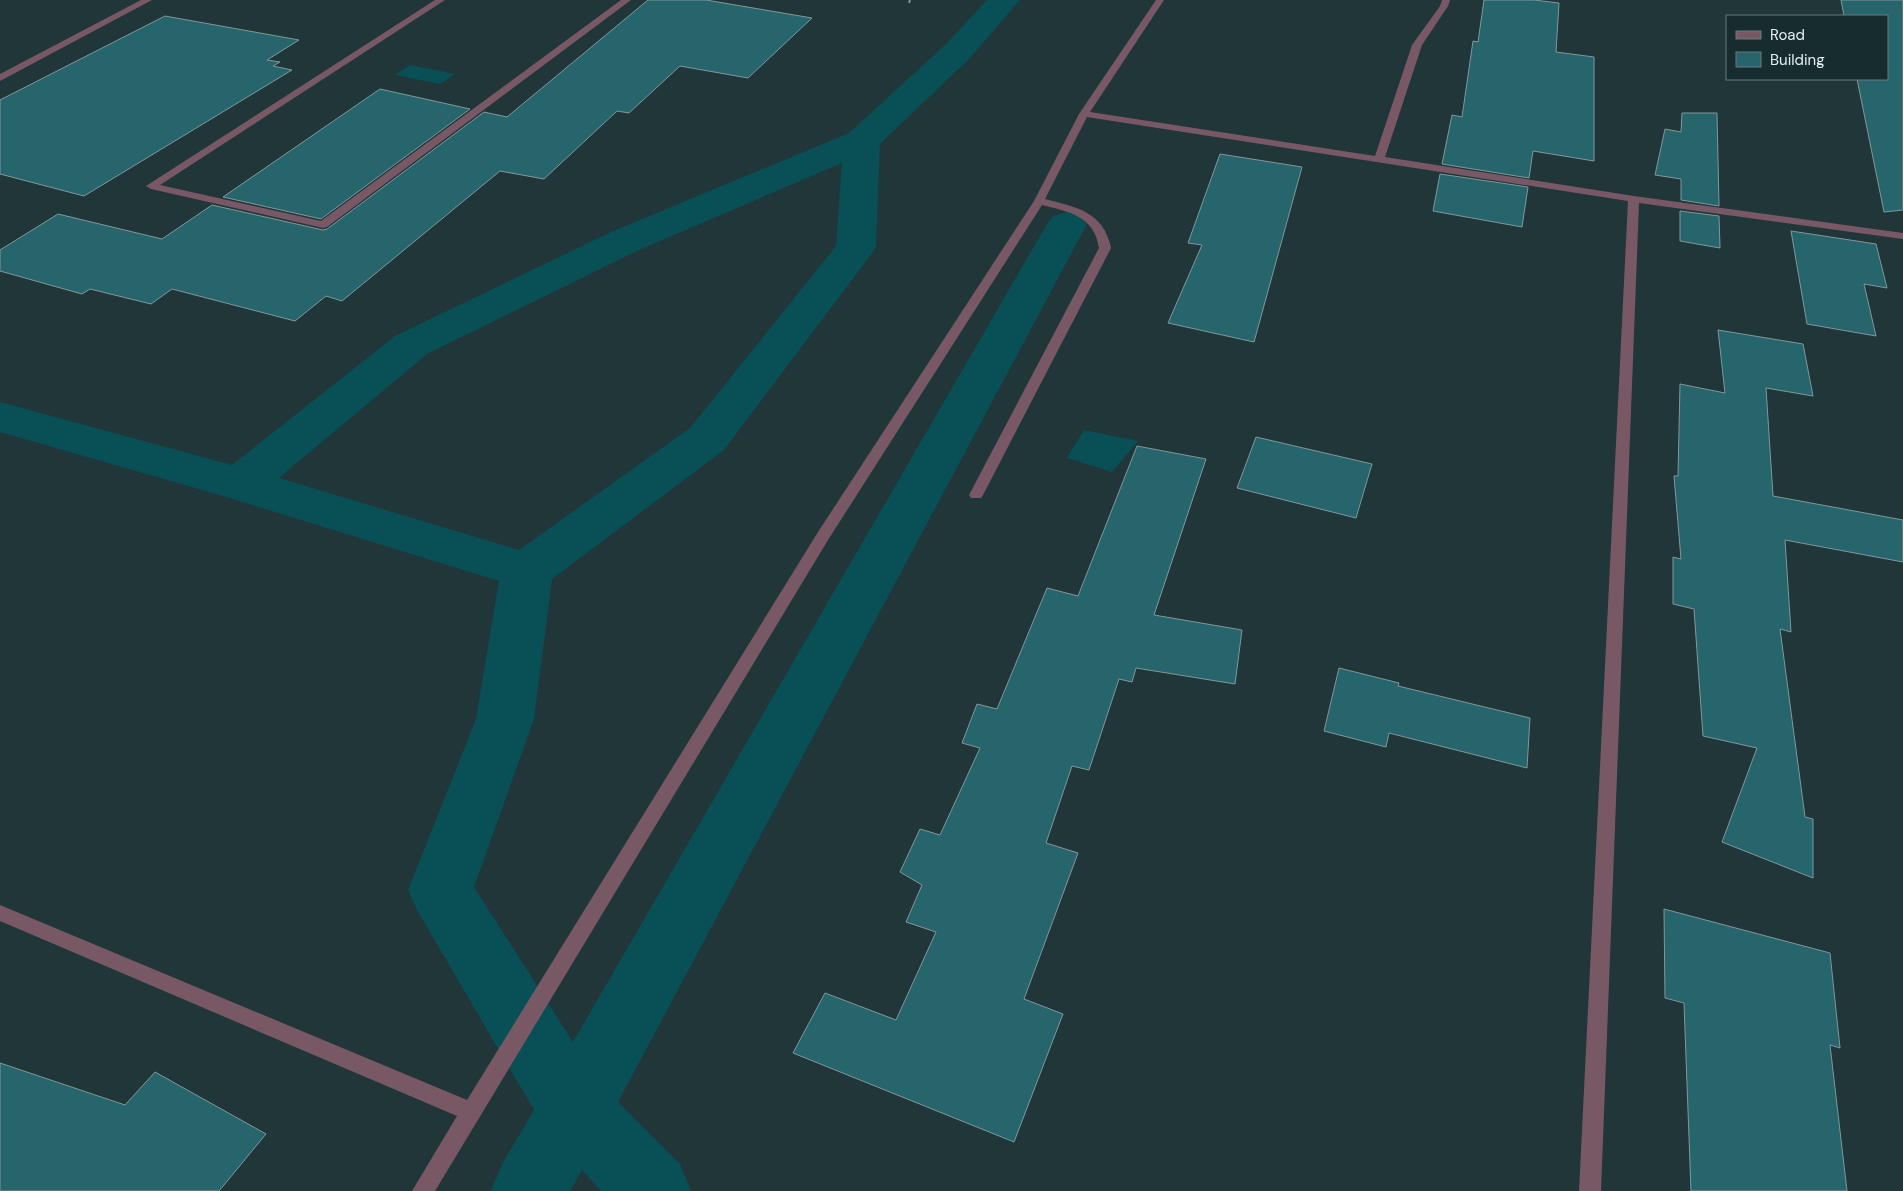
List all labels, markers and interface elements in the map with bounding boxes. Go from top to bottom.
legend [1726,15,1888,80]
text: Road [1770,25,1805,45]
text: Building [1770,50,1825,70]

